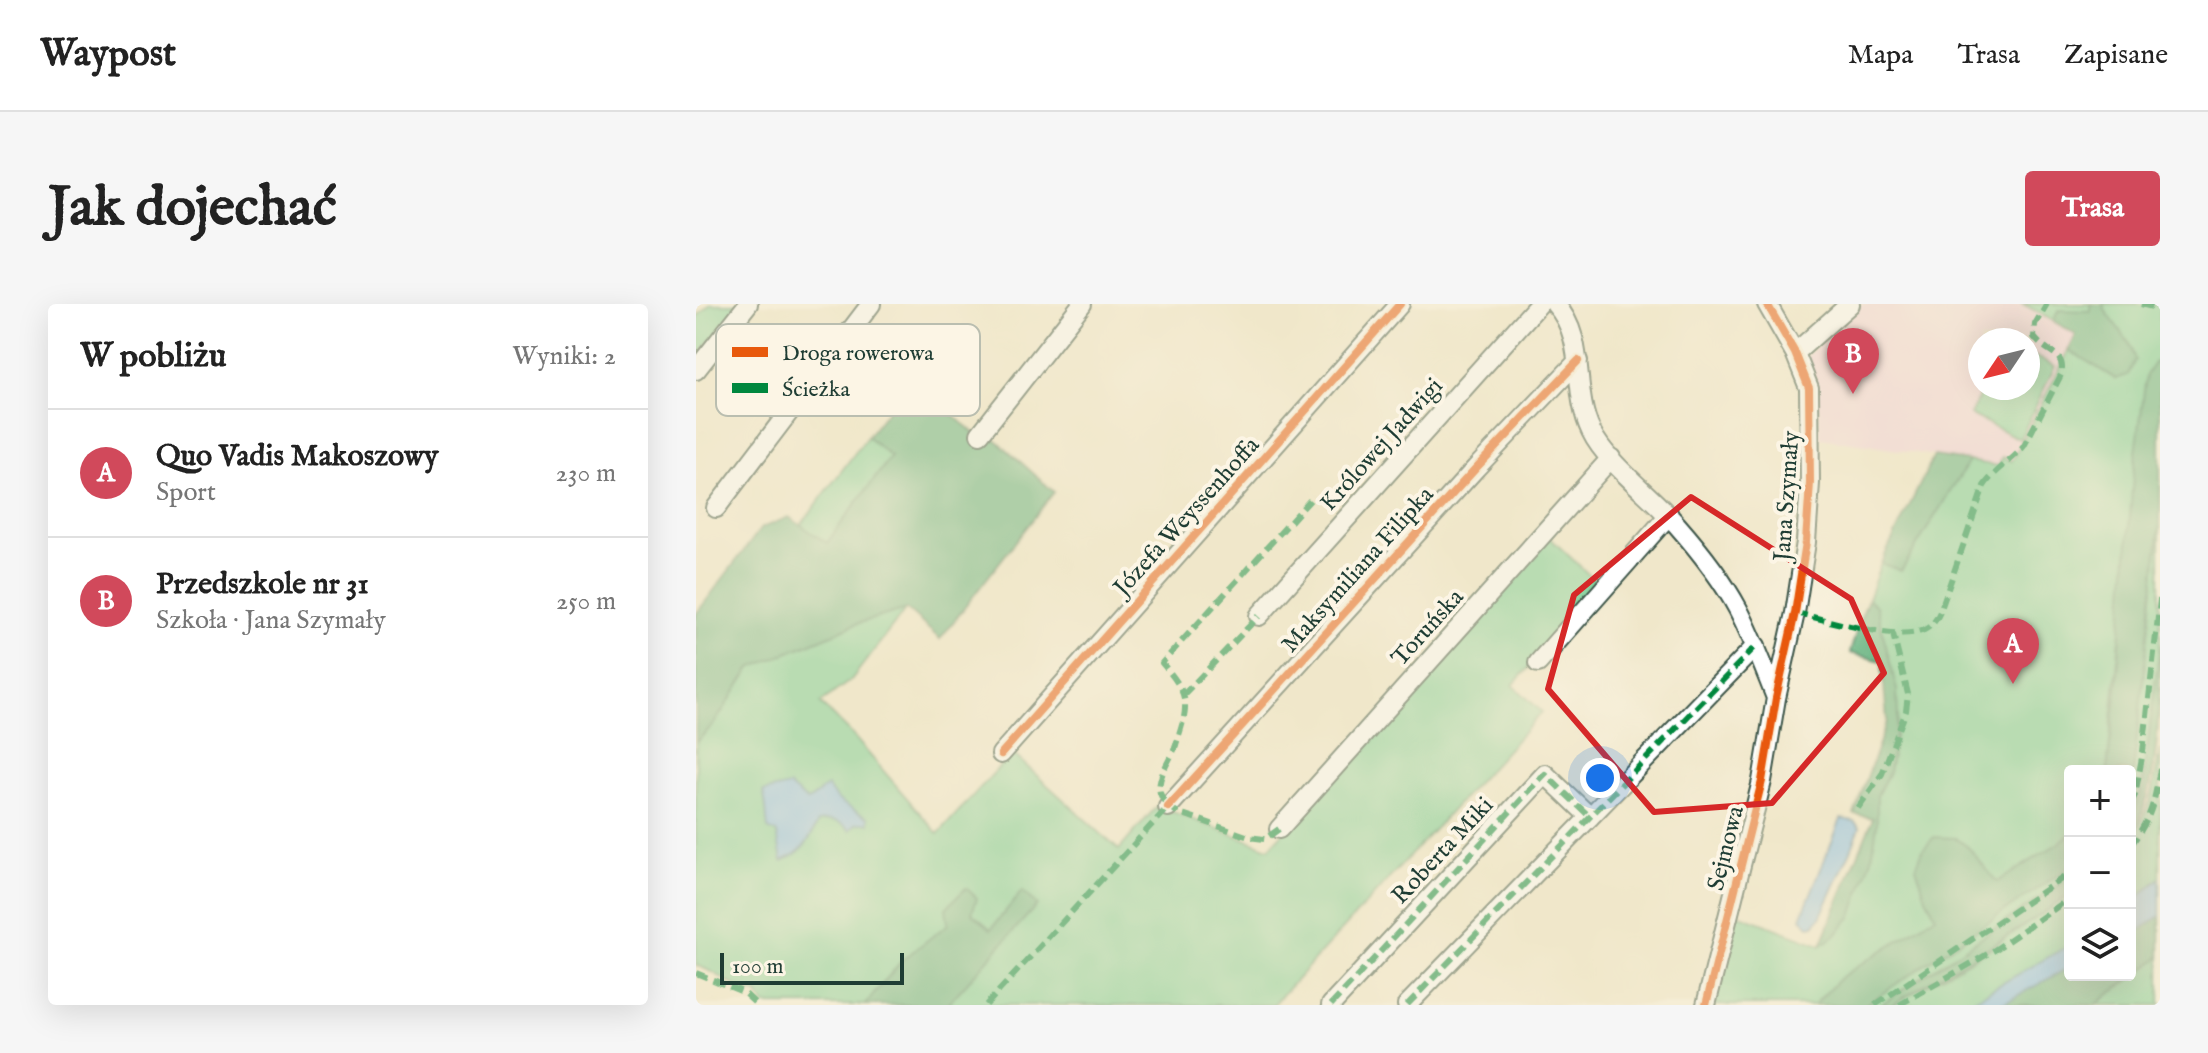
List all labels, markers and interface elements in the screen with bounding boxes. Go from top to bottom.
text: Waypost [40,31,176,79]
text: Mapa [1848,38,1913,73]
text: Trasa [1957,38,2020,73]
text: Zapisane [2064,38,2168,73]
button: Trasa [2025,171,2160,246]
text: Jak dojechać [48,173,337,244]
legend [716,324,980,416]
pin: B [1827,328,1879,394]
north arrow [1968,328,2040,400]
text: W pobliżu [80,335,226,378]
text: Wyniki: 2 [512,340,616,373]
text: Droga rowerowa [782,340,934,368]
street label: Królowej Jadwigi [1314,372,1450,518]
text: Ścieżka [782,376,851,404]
street label: Józefa Weyssenhoffa [1105,430,1267,605]
street label: Jana Szymały [1767,430,1808,565]
text: Quo Vadis Makoszowy [156,438,438,476]
text: A [97,457,115,490]
text: 230 m [556,457,616,490]
text: Sport [156,476,216,509]
street label: Maksymiliana Filipka [1275,480,1441,660]
text: Przedszkole nr 31 [156,566,369,604]
street label: Toruńska [1385,582,1471,673]
text: B [97,585,115,618]
text: 250 m [556,585,616,618]
text: Szkoła · Jana Szymały [156,604,386,637]
pin: A [1987,618,2039,684]
your location [1580,758,1620,798]
map controls [2064,765,2136,981]
button: + [2064,765,2136,837]
street label: Roberta Miki [1385,791,1501,911]
street label: Sejmowa [1701,802,1752,894]
button: − [2064,837,2136,909]
button: layers [2064,909,2136,981]
scale bar [720,949,904,985]
text: 100 m [732,953,784,981]

